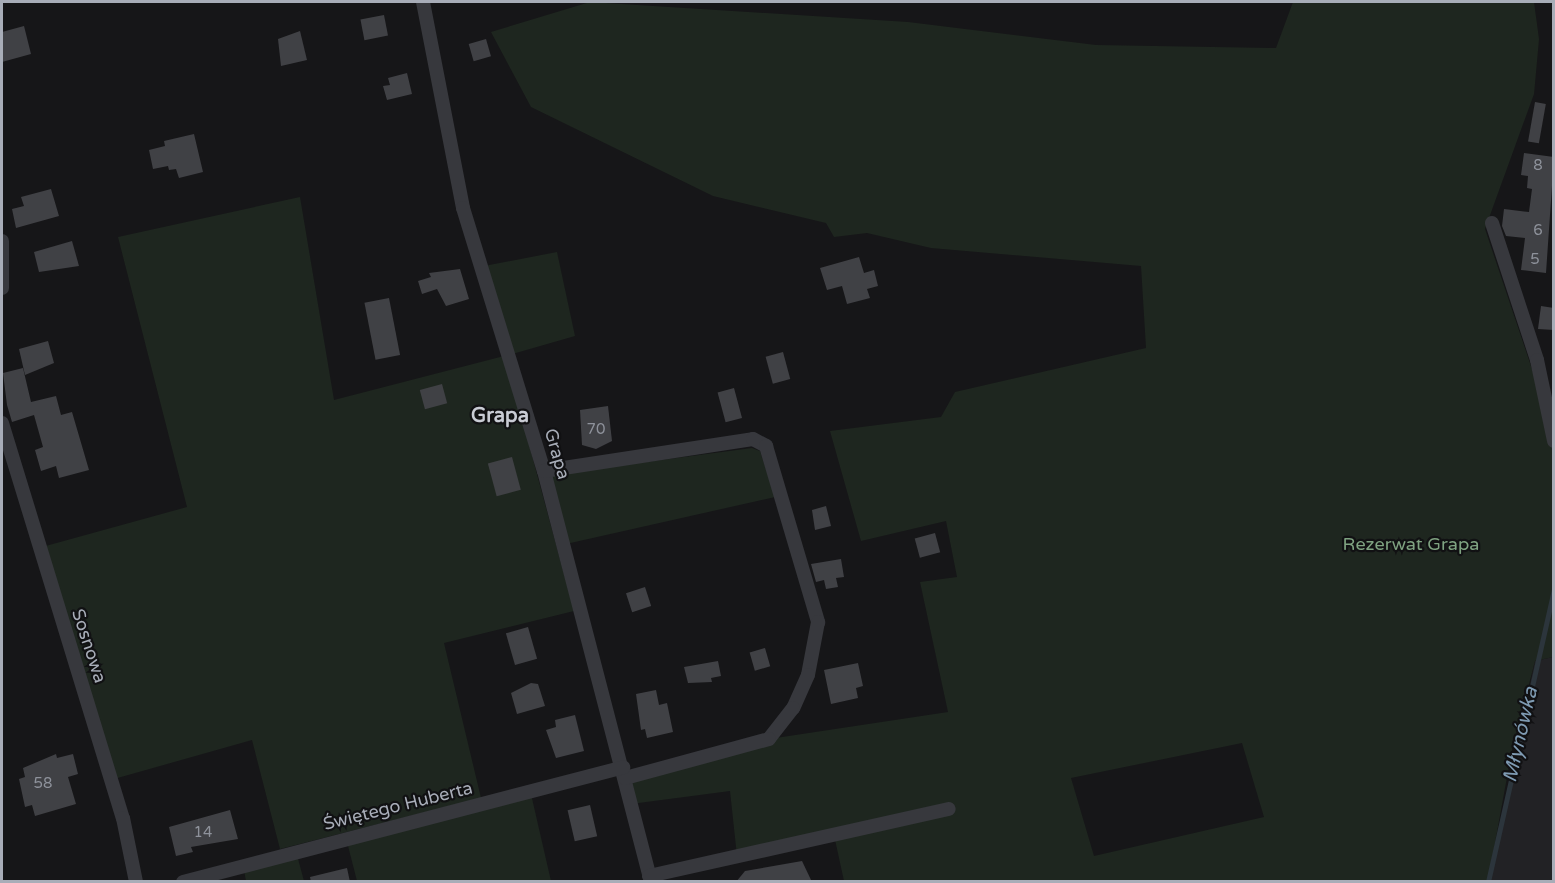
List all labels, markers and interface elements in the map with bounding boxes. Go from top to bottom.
house number: 8 [1533,157,1543,175]
house number: 6 [1533,222,1543,240]
house number: 5 [1530,251,1540,269]
district label: Grapa [471,404,529,428]
house number: 70 [587,421,605,439]
street label: Grapa [539,426,575,482]
park label: Rezerwat Grapa [1343,533,1479,555]
street label: Sosnowa [67,606,111,686]
water label: Młynówka [1498,685,1544,785]
house number: 58 [34,775,52,793]
street label: Świętego Huberta [321,777,475,835]
house number: 14 [194,824,212,842]

